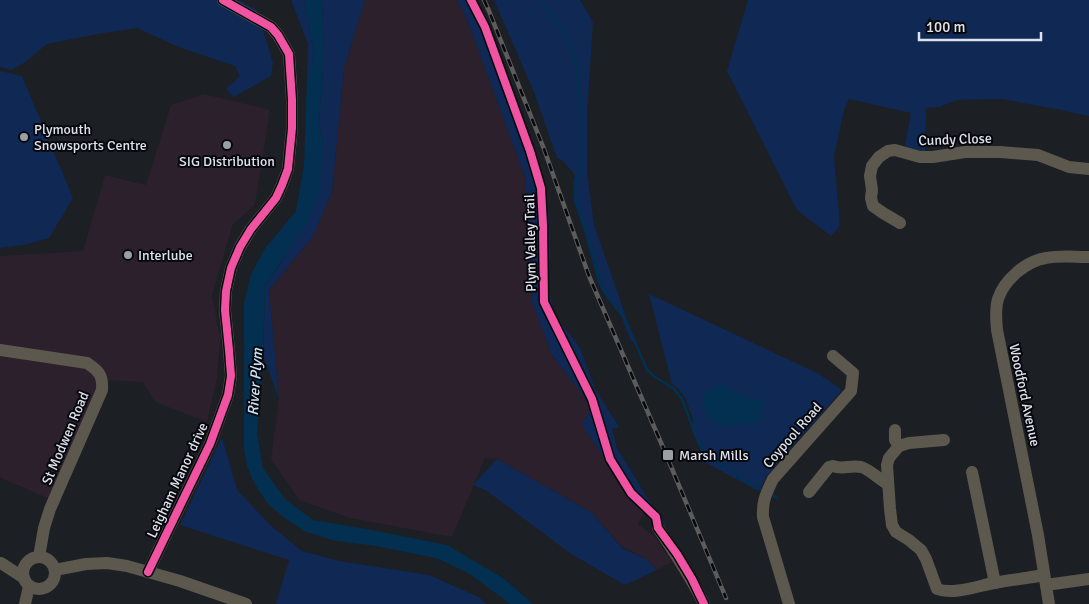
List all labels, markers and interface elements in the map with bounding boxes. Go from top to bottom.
scale bar [919,10,1042,42]
text: 100 m [926,18,966,36]
place label: Plymouth Snowsports Centre [34,121,147,154]
street label: Cundy Close [918,130,992,149]
marker: Plymouth Snowsports Centre [18,131,30,143]
marker: SIG Distribution [221,139,233,151]
place label: SIG Distribution [179,153,275,170]
street label: Plym Valley Trail [521,194,540,292]
place label: Interlube [138,247,193,264]
marker: Interlube [122,249,134,261]
street label: Woodford Avenue [1005,342,1044,448]
water label: River Plym [244,347,266,416]
street label: St Modwen Road [38,389,93,487]
street label: Coypool Road [759,399,825,472]
street label: Leigham Manor drive [143,420,212,541]
place label: Marsh Mills [679,447,749,464]
marker: Marsh Mills [661,448,675,462]

